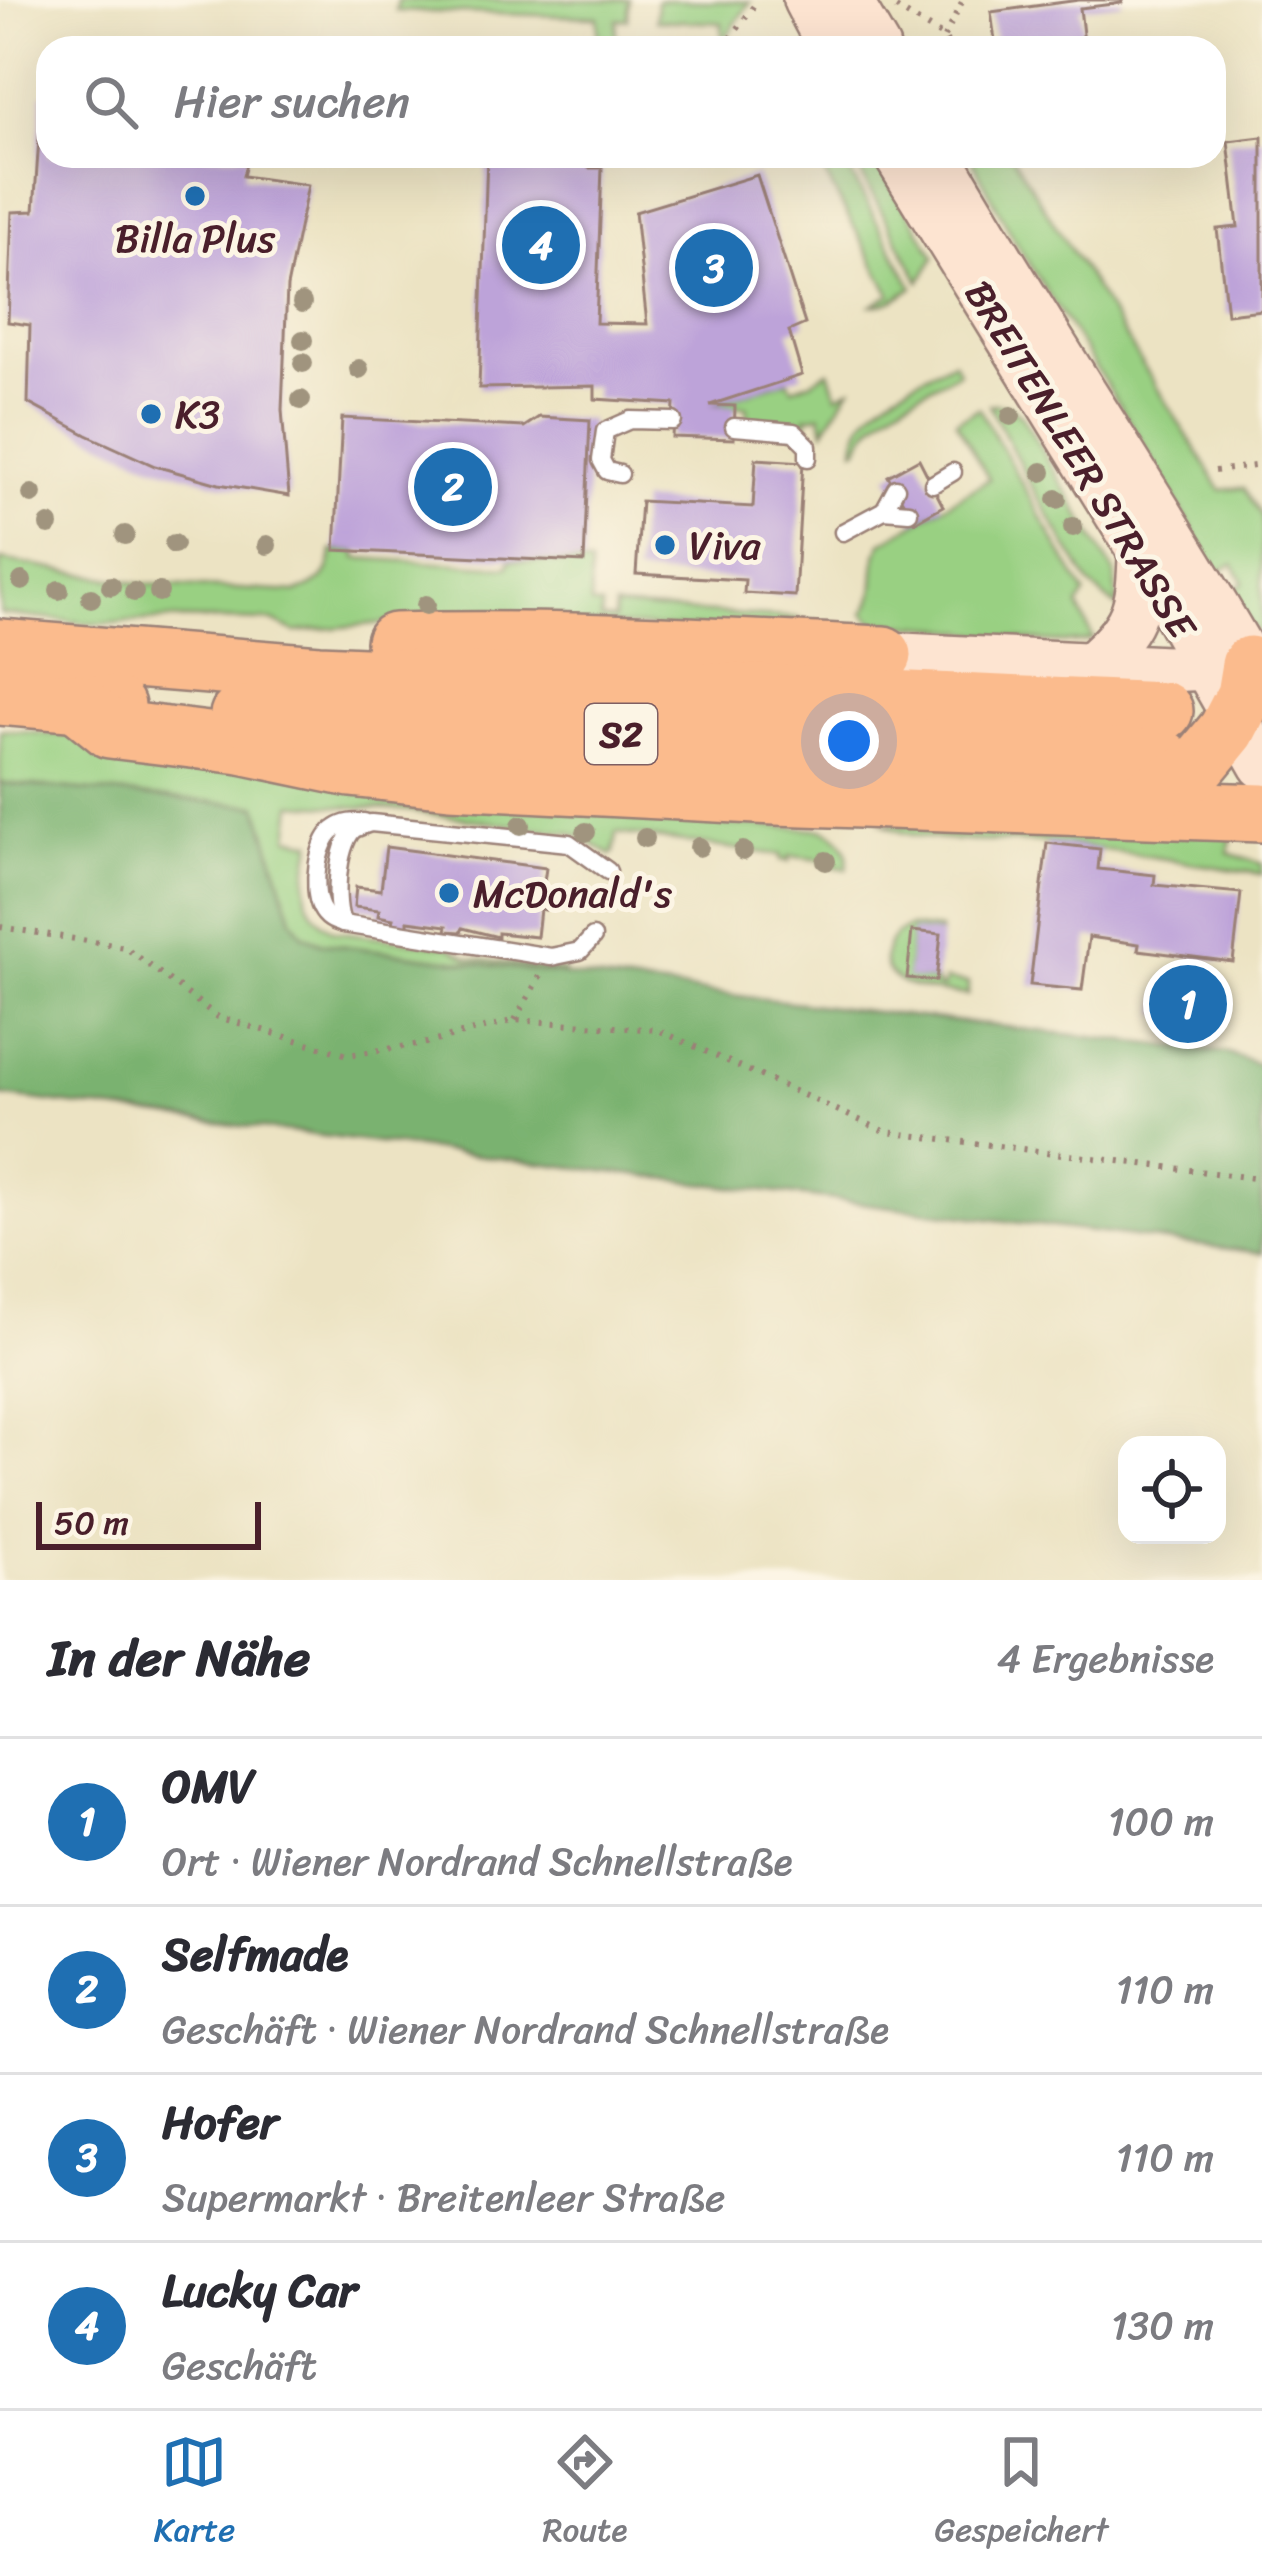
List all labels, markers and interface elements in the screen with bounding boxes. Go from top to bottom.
search box [36,36,1226,168]
text: Hier suchen [174,62,410,142]
icon: search [78,69,144,135]
marker: Billa Plus [182,183,208,209]
pin: 4 [502,200,580,290]
place label: Billa Plus [115,204,276,273]
pin: 3 [675,223,753,313]
street label: BREITENLEER STRASSE [946,266,1217,654]
place label: K3 [175,380,220,449]
marker: K3 [138,401,164,427]
pin: 2 [414,442,492,532]
place label: Viva [689,511,761,580]
marker: Viva [652,532,678,558]
road number: S2 [585,704,657,764]
your location [819,711,879,771]
place label: McDonald's [473,859,672,928]
marker: McDonald's [436,880,462,906]
pin: 1 [1149,959,1227,1049]
map controls [1118,1436,1226,1544]
button: locate [1118,1436,1226,1544]
text: 50 m [54,1494,129,1552]
scale bar [36,1496,261,1549]
text: In der Nähe [48,1613,310,1703]
text: 4 Ergebnisse [997,1624,1214,1693]
text: OMV [162,1747,255,1827]
text: 1 [79,1787,95,1856]
text: 100 m [1108,1787,1214,1856]
text: Ort · Wiener Nordrand Schnellstraße [162,1827,793,1896]
text: Selfmade [162,1915,348,1995]
text: 2 [76,1955,98,2024]
text: 110 m [1116,1955,1214,2024]
text: Geschäft · Wiener Nordrand Schnellstraße [162,1995,889,2064]
text: Hofer [162,2083,278,2163]
text: 3 [76,2123,98,2192]
text: 110 m [1116,2123,1214,2192]
text: Supermarkt · Breitenleer Straße [162,2163,725,2232]
text: Lucky Car [162,2251,357,2331]
text: 4 [75,2291,99,2360]
text: 130 m [1111,2291,1214,2360]
text: Geschäft [162,2331,317,2400]
tab: Karte [154,2429,235,2559]
tab: Route [542,2429,627,2559]
tab: Gespeichert [935,2429,1108,2559]

